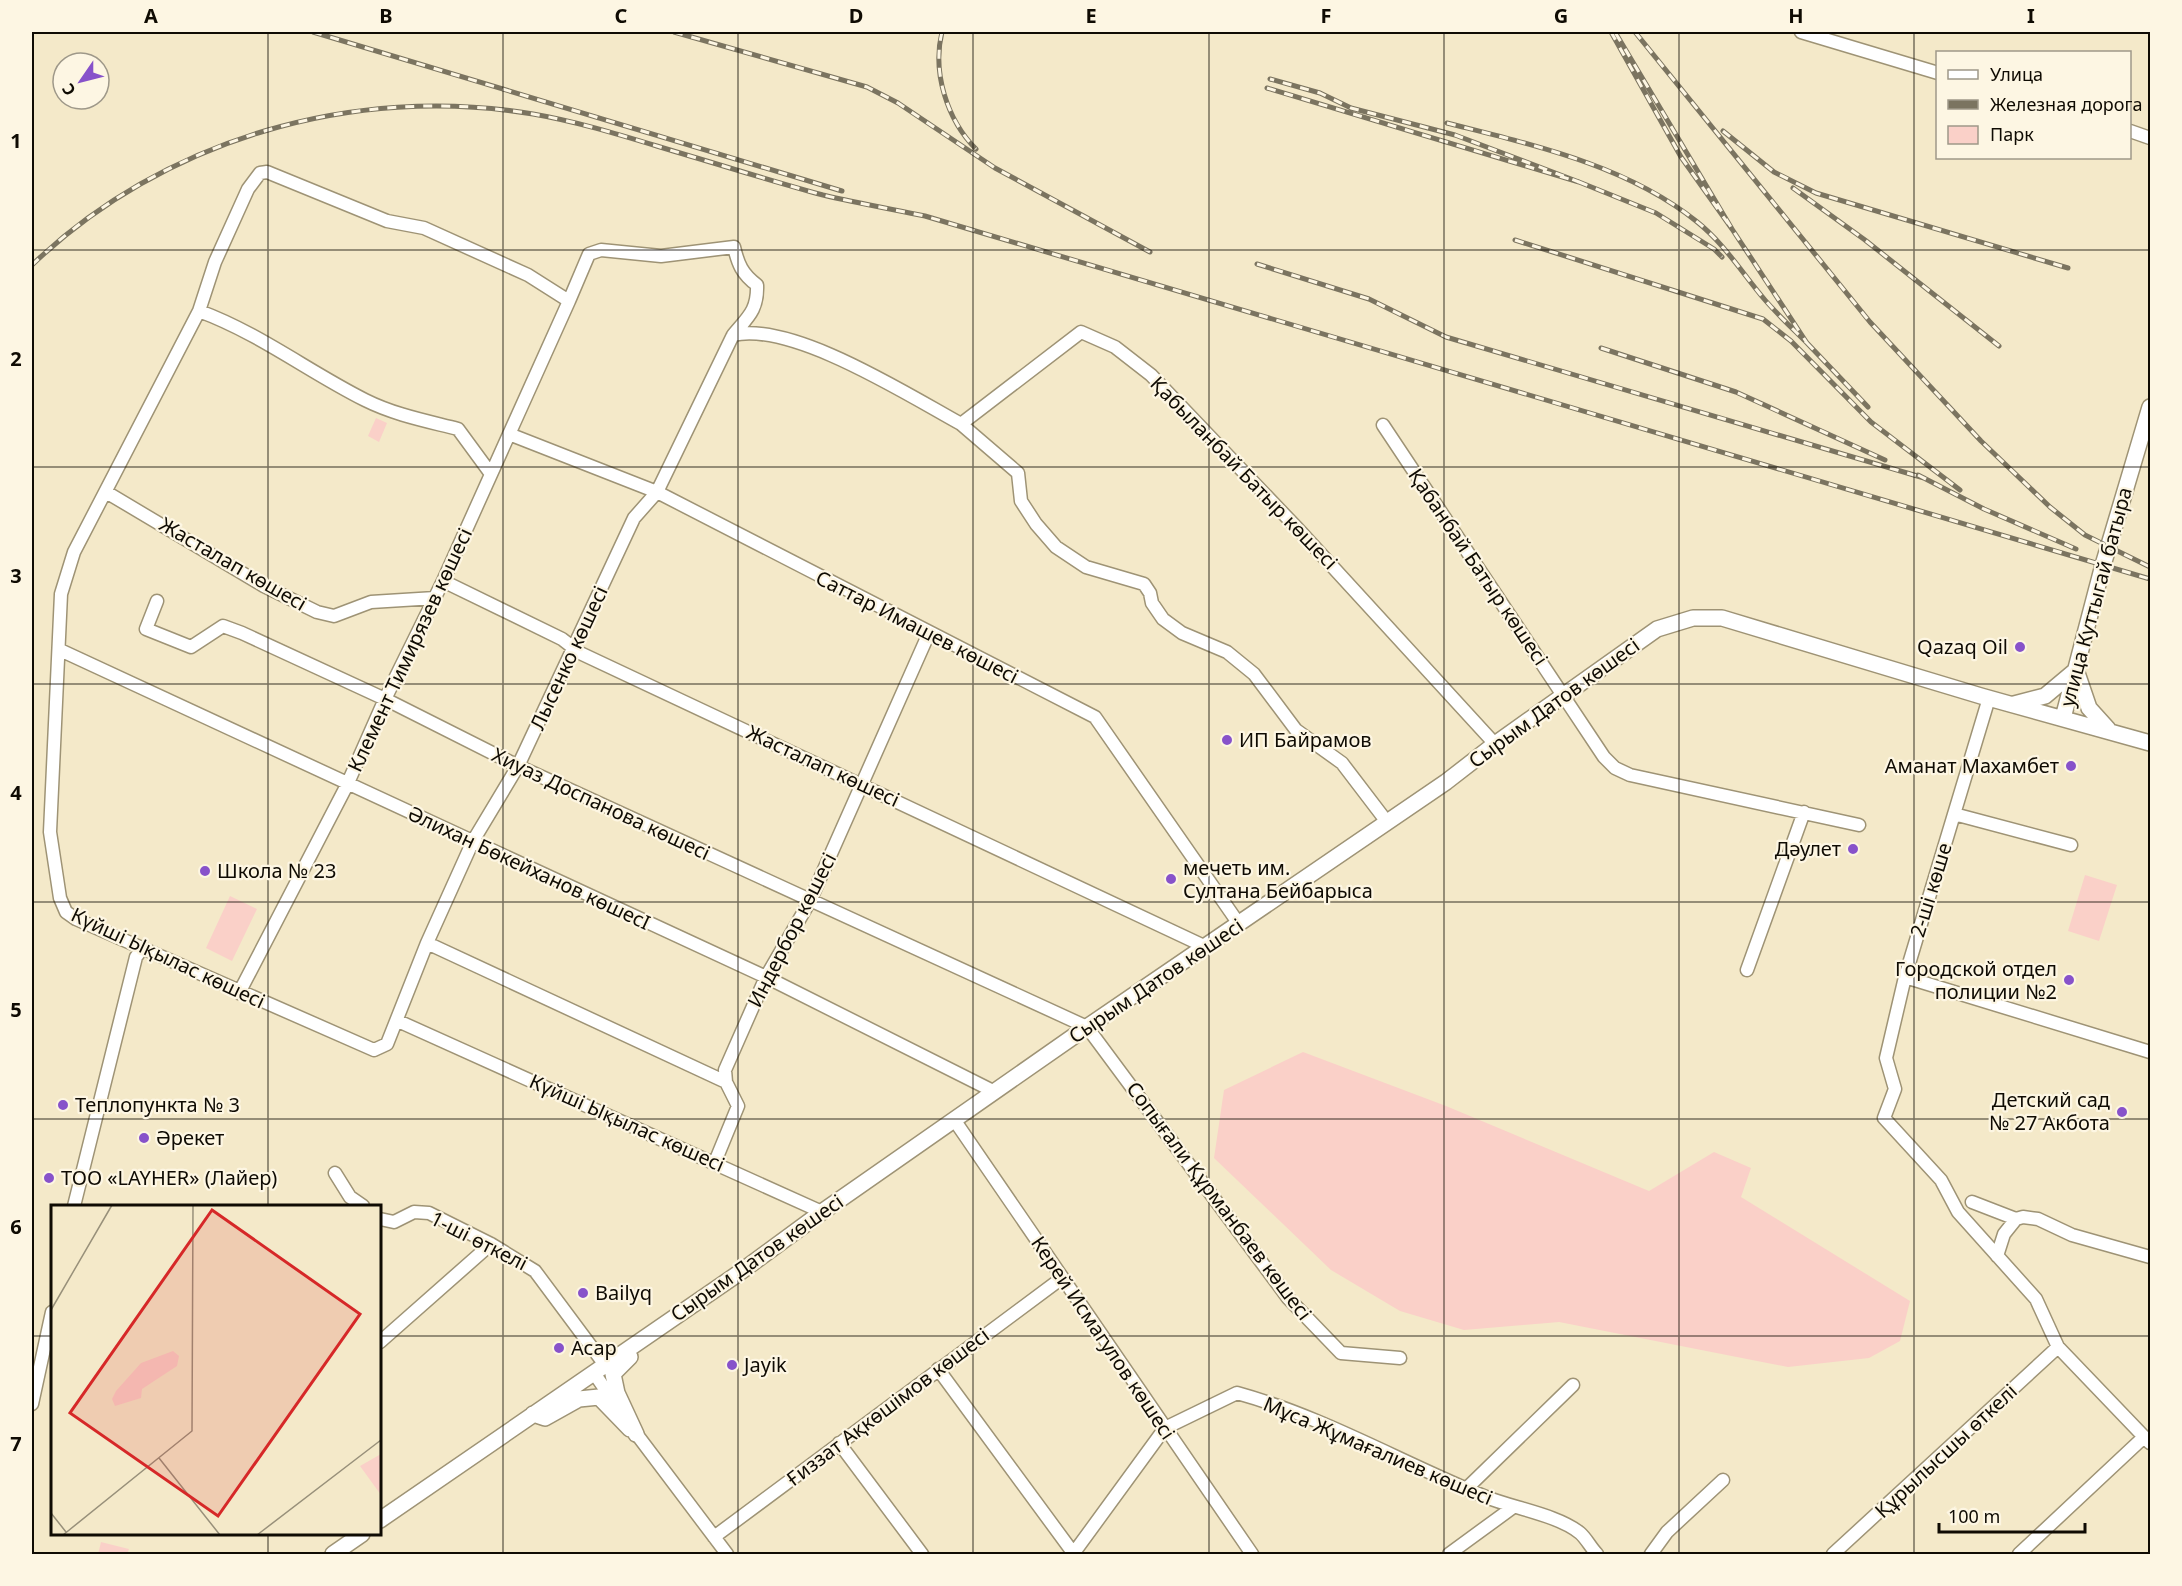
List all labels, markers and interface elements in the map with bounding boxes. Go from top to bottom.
text: A [144,2,158,29]
text: B [379,2,393,29]
text: C [615,2,628,29]
text: D [849,2,863,29]
text: E [1085,2,1097,29]
text: F [1321,2,1331,29]
text: G [1554,2,1568,29]
text: H [1788,2,1804,29]
text: I [2027,2,2035,29]
north arrow [51,51,111,111]
legend [1936,51,2131,159]
text: Улица [1990,62,2043,86]
text: С [57,79,81,100]
text: Железная дорога [1990,92,2142,116]
text: Парк [1990,122,2034,146]
text: 1 [10,127,22,154]
text: 2 [10,345,22,372]
street label: Қабыланбай Батыр көшесі [1145,370,1344,575]
street label: Қабанбай Батыр көшесі [1402,463,1554,670]
street label: улица Куттыгай батыра [2053,484,2138,710]
street label: Жасталап көшесі [155,510,312,617]
street label: Клемент Тимирязев көшесі [341,523,478,776]
text: 3 [10,562,22,589]
street label: Саттар Имашев көшесі [811,564,1023,689]
street label: Лысенко көшесі [523,582,614,734]
street label: Сырым Датов көшесі [1463,631,1645,774]
place label: Qazaq Oil [1917,633,2008,660]
marker: Qazaq Oil [2013,640,2027,654]
street label: Жасталап көшесі [742,718,904,813]
place label: ИП Байрамов [1239,726,1372,753]
marker: ИП Байрамов [1220,733,1234,747]
street label: Хиуаз Доспанова көшесі [488,741,715,866]
place label: Аманат Махамбет [1885,752,2059,779]
marker: Аманат Махамбет [2064,759,2078,773]
text: 4 [10,779,22,806]
street label: Әлихан Бөкейханов көшесI [404,799,655,936]
place label: Дәулет [1775,835,1841,862]
street label: 2-ші көше [1903,839,1958,940]
marker: Дәулет [1846,842,1860,856]
street label: Индербор көшесі [741,848,842,1012]
place label: мечеть им. Султана Бейбарыса [1183,854,1373,904]
place label: Школа № 23 [217,857,336,884]
marker: Школа № 23 [198,864,212,878]
marker: мечеть им. Султана Бейбарыса [1164,872,1178,886]
street label: Күйші Ықылас көшесі [67,901,269,1014]
street label: Сырым Датов көшесі [1063,912,1248,1049]
place label: Городской отдел полиции №2 [1895,955,2057,1005]
marker: Городской отдел полиции №2 [2062,973,2076,987]
text: 5 [10,996,22,1023]
street label: Күйші Ықылас көшесі [525,1067,729,1178]
street label: Сопығали Құрманбаев көшесі [1121,1076,1318,1325]
place label: Детский сад № 27 Акбота [1989,1086,2110,1136]
place label: Теплопункта № 3 [75,1091,240,1118]
marker: Теплопункта № 3 [56,1098,70,1112]
marker: Детский сад № 27 Акбота [2115,1105,2129,1119]
place label: Әрекет [156,1124,224,1151]
marker: Әрекет [137,1131,151,1145]
place label: ТОО «LAYHER» (Лайер) [61,1164,277,1191]
marker: ТОО «LAYHER» (Лайер) [42,1171,56,1185]
street label: Сырым Датов көшесі [665,1188,848,1327]
inset map [51,1205,381,1535]
street label: 1-ші өткелі [426,1205,532,1277]
text: 6 [10,1213,22,1240]
street label: Керей Исмагулов көшесі [1025,1231,1182,1445]
place label: Bailyq [595,1279,652,1306]
marker: Bailyq [576,1286,590,1300]
street label: Ғиззат Ақкөшімов көшесi [781,1321,995,1492]
place label: Асар [571,1334,617,1361]
marker: Асар [552,1341,566,1355]
place label: Jayik [742,1351,787,1378]
marker: Jayik [725,1358,739,1372]
street label: Құрылысшы өткелі [1869,1378,2023,1524]
street label: Мұса Жұмағалиев көшесі [1259,1390,1497,1511]
text: 7 [10,1430,22,1457]
scale bar [1939,1496,2084,1534]
text: 100 m [1948,1504,2000,1528]

